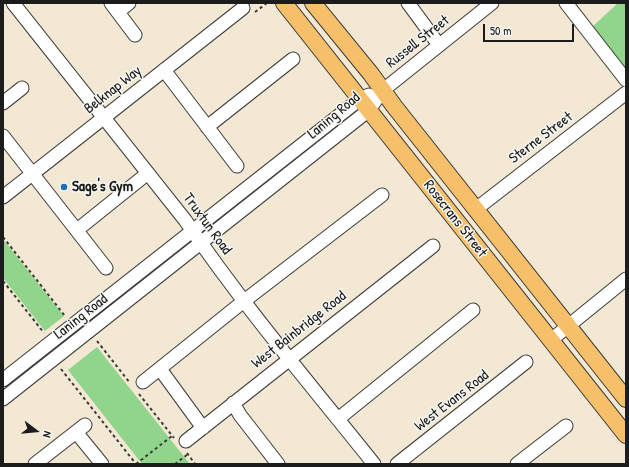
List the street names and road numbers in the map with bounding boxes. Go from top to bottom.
street label: Russell Street [383,12,453,72]
street label: Belknap Way [81,62,145,118]
street label: Laning Road [304,89,364,143]
street label: Sterne Street [506,108,576,168]
street label: Rosecrans Street [419,177,491,261]
street label: Truxtun Road [179,190,235,258]
street label: West Bainbridge Road [248,287,350,373]
street label: Laning Road [51,290,111,344]
street label: West Evans Road [412,367,492,435]

